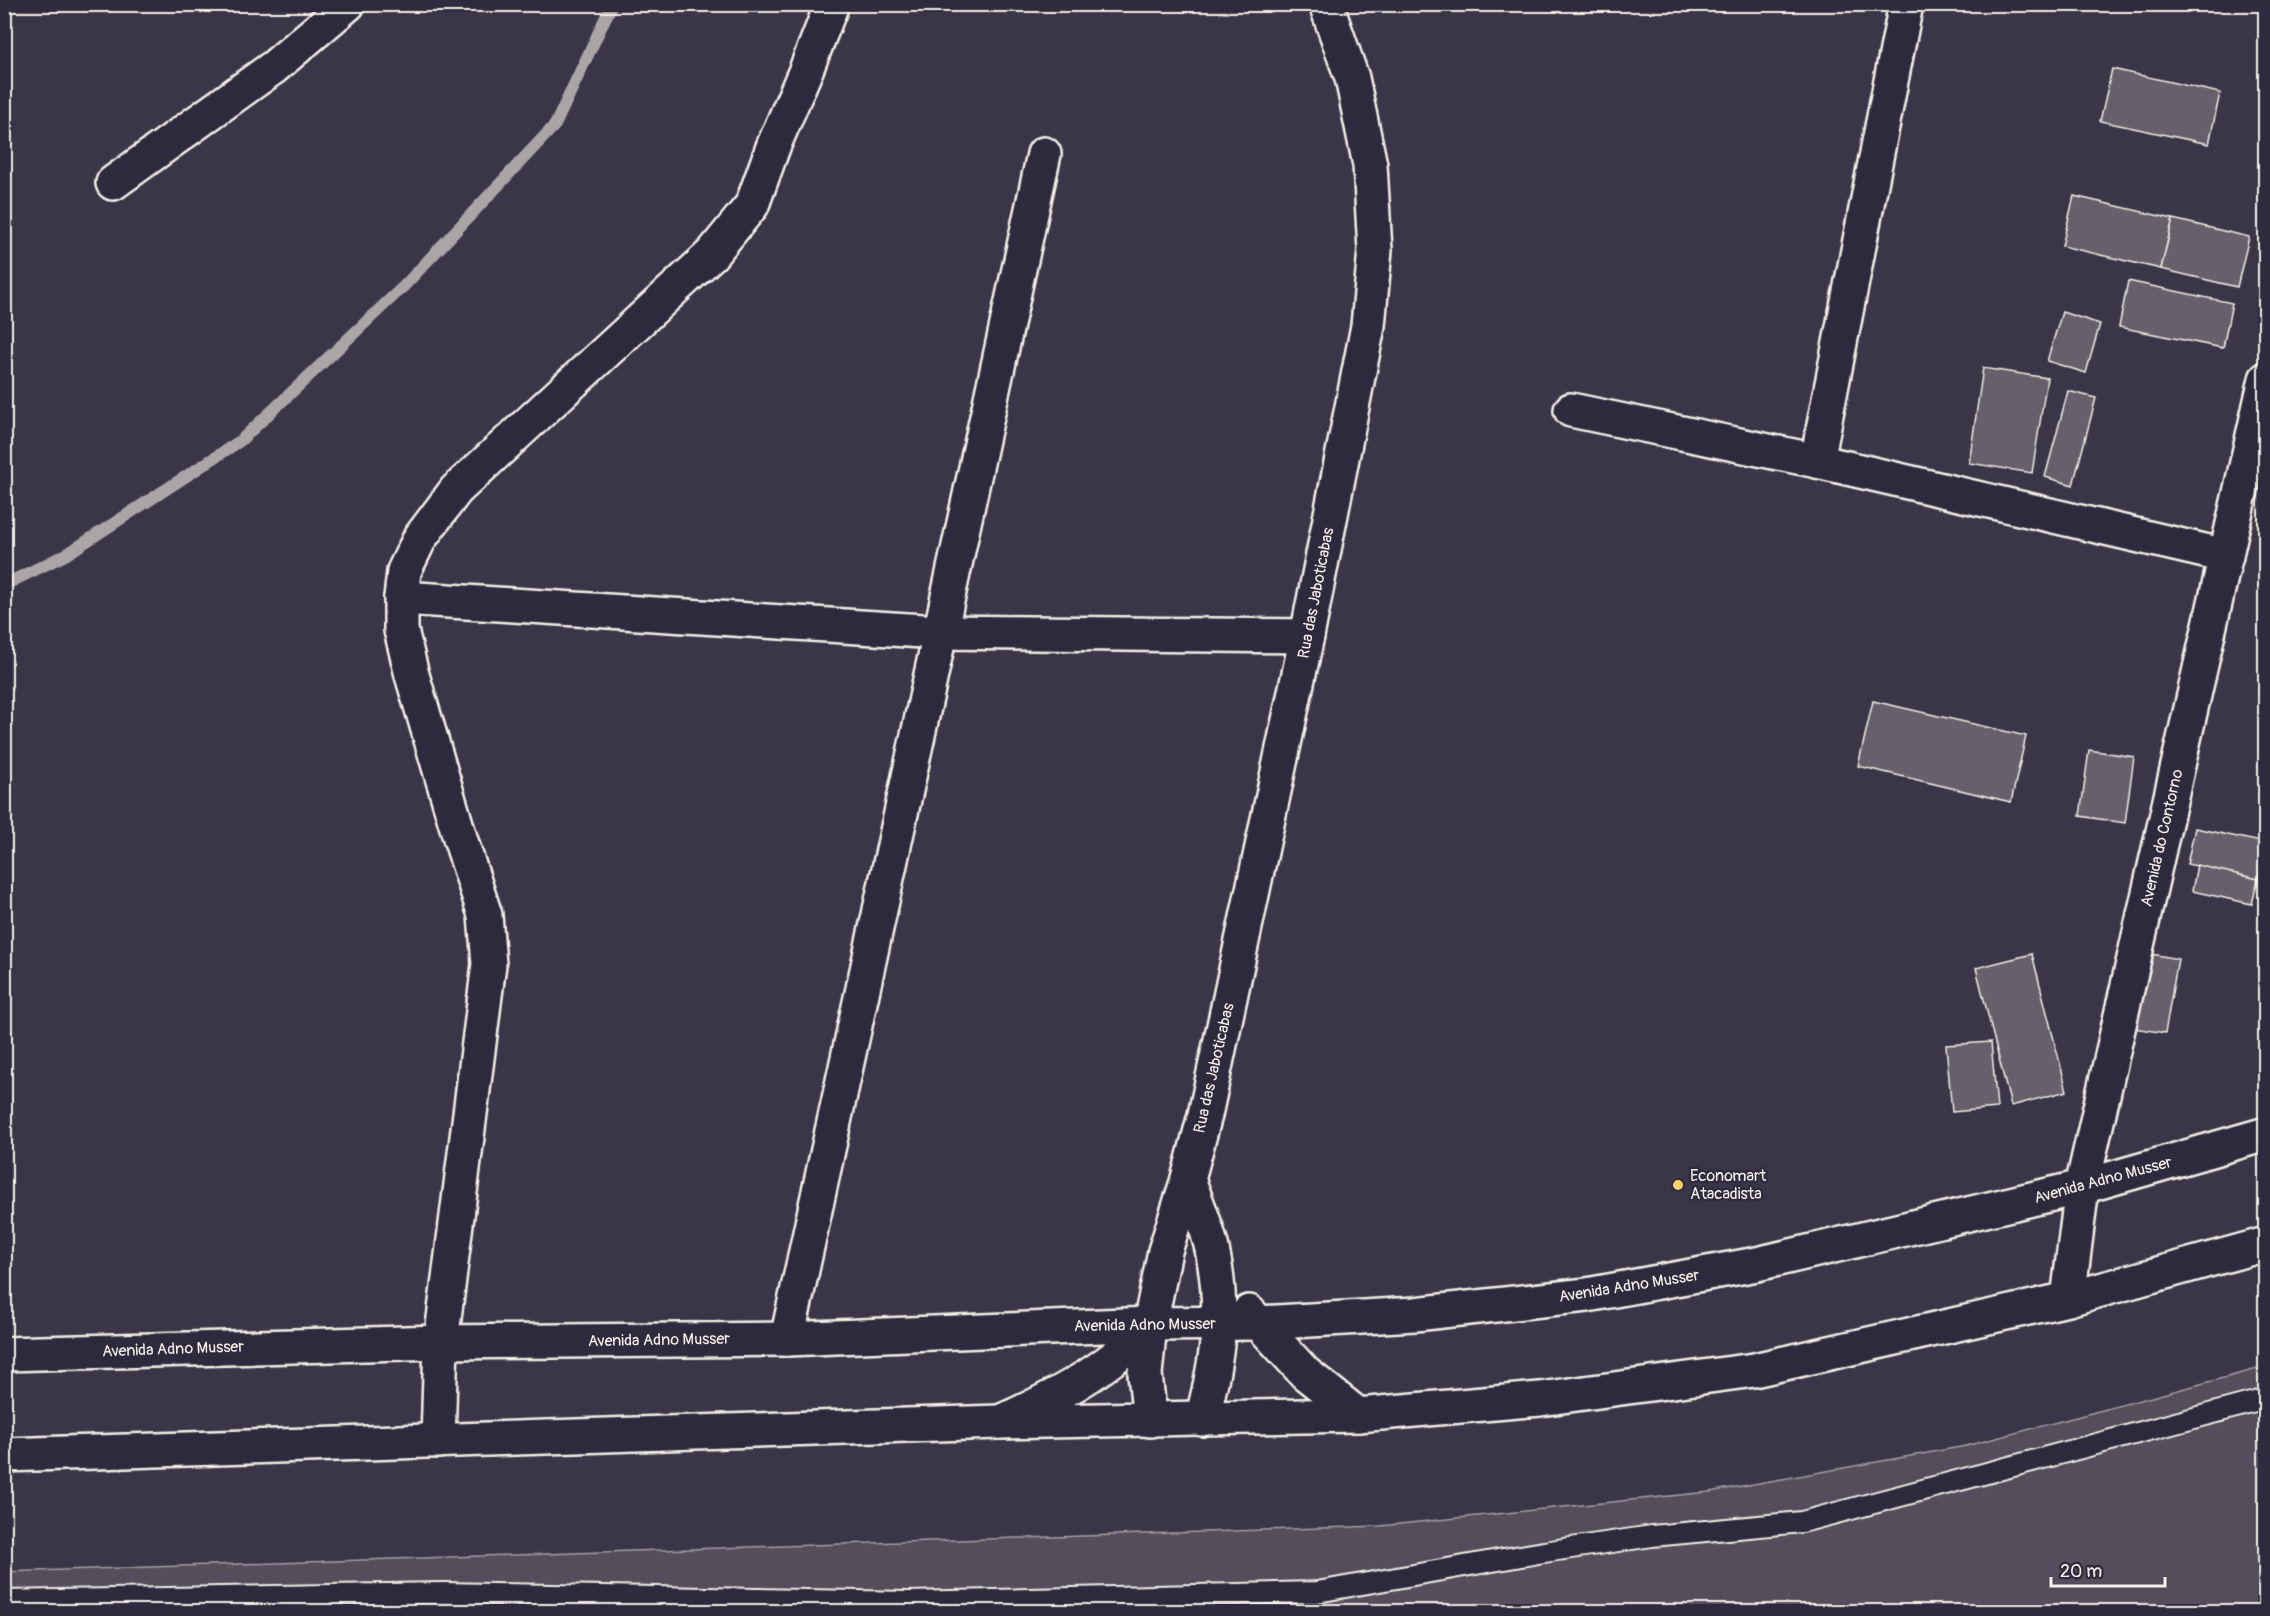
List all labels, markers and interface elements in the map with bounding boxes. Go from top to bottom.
street label: Rua das Jaboticabas [1293,526,1339,660]
street label: Avenida do Contorno [2136,767,2188,909]
street label: Rua das Jaboticabas [1189,1001,1239,1135]
street label: Avenida Adno Musser [2032,1152,2174,1208]
place label: Economart Atacadista [1690,1166,1767,1204]
marker: Economart Atacadista [1671,1178,1685,1192]
street label: Avenida Adno Musser [1557,1265,1701,1307]
street label: Avenida Adno Musser [1074,1314,1216,1336]
street label: Avenida Adno Musser [588,1329,730,1351]
street label: Avenida Adno Musser [102,1337,245,1361]
scale bar [2051,1550,2165,1588]
text: 20 m [2060,1560,2102,1583]

